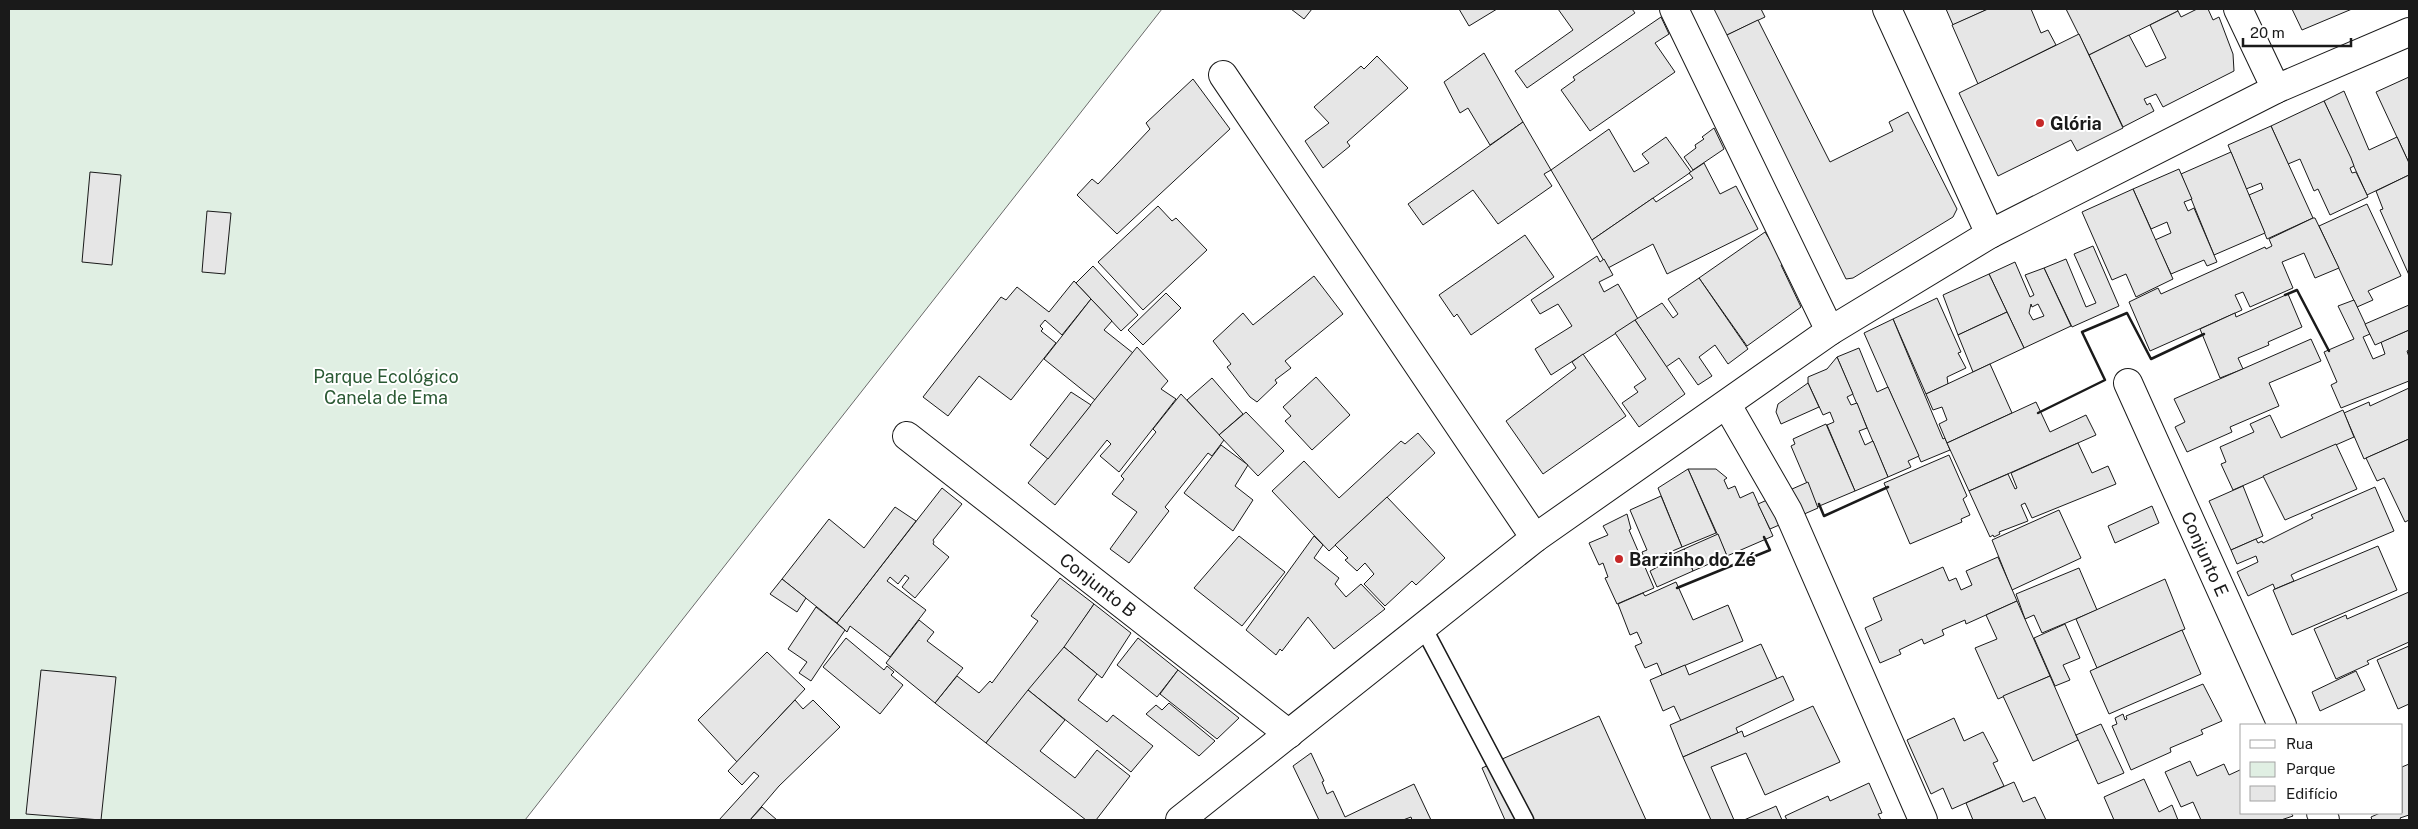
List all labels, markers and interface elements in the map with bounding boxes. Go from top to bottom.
scale bar [2243,15,2350,47]
text: 20 m [2250,24,2285,41]
place label: Glória [2050,113,2102,134]
marker: Glória [2034,117,2046,129]
park label: Parque Ecológico Canela de Ema [313,366,459,408]
street label: Conjunto E [2177,508,2233,600]
street label: Conjunto B [1055,549,1141,621]
place label: Barzinho do Zé [1629,549,1756,570]
marker: Barzinho do Zé [1613,553,1625,565]
legend [2240,724,2403,814]
text: Rua [2286,735,2313,752]
text: Parque [2286,760,2336,777]
text: Edifício [2286,785,2338,802]

